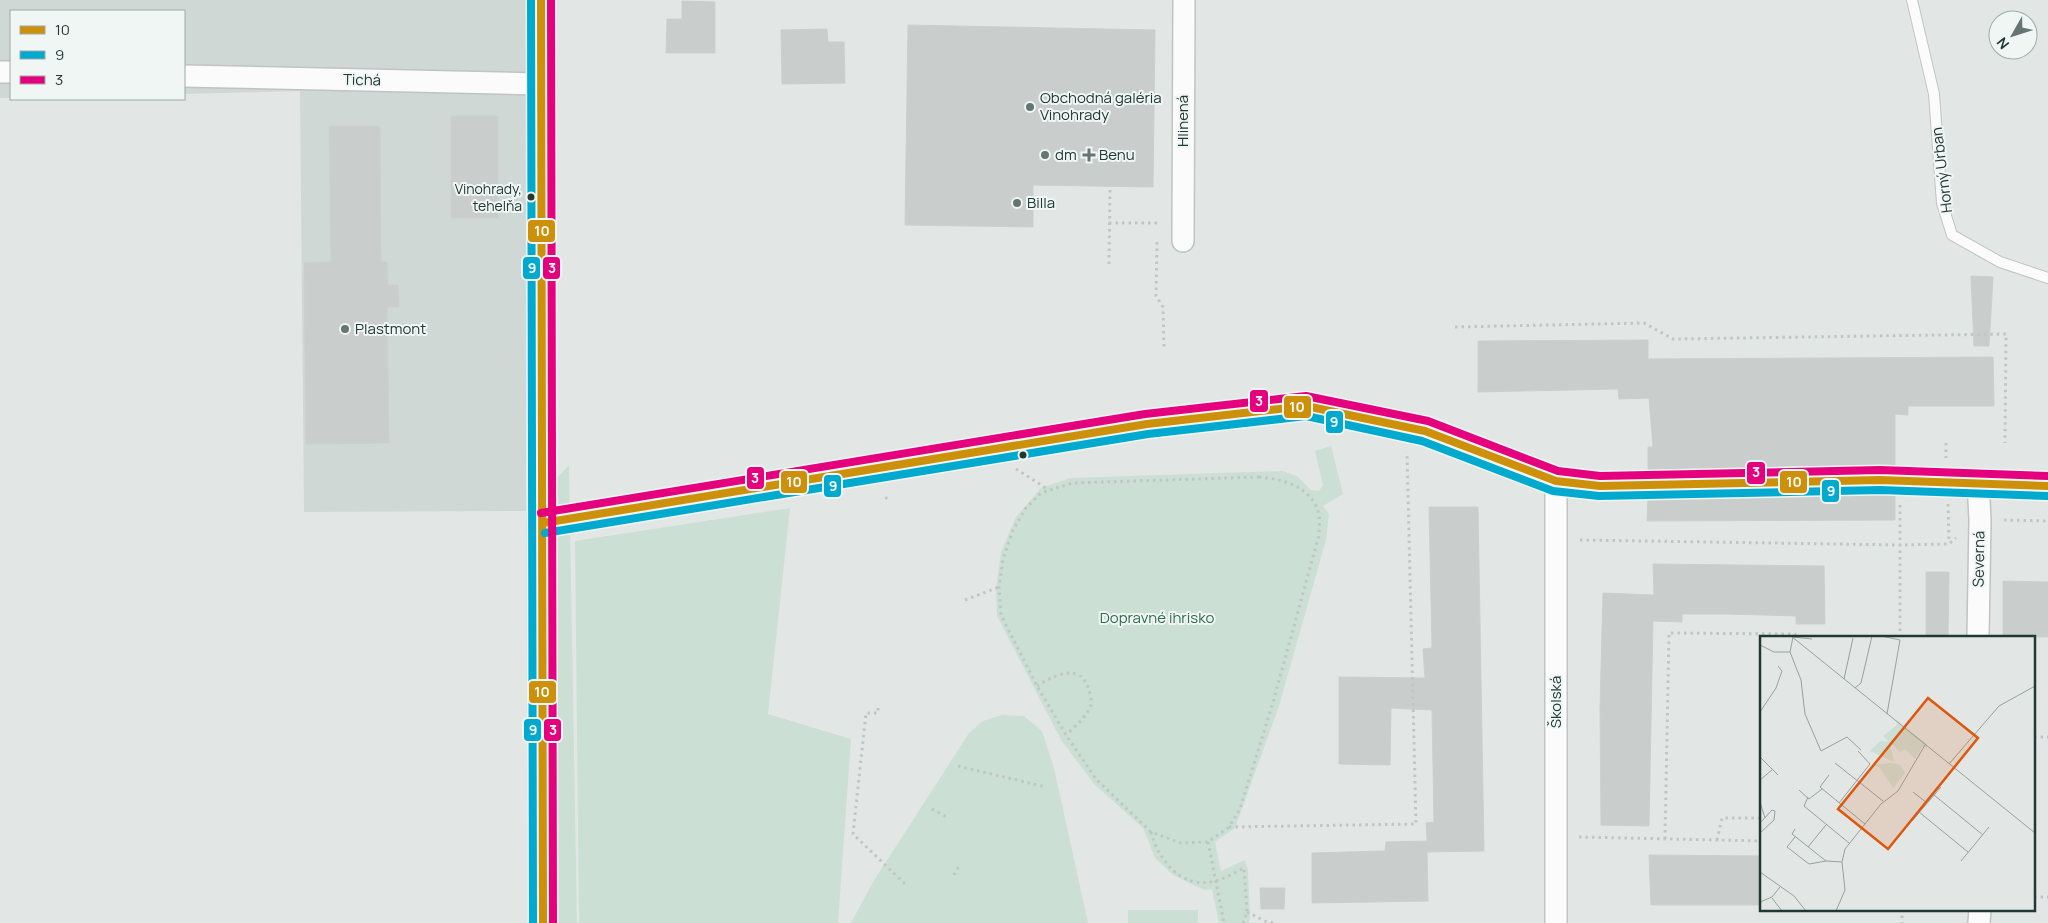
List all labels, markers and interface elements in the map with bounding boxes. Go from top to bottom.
legend [10,10,185,100]
north arrow [1988,10,2038,60]
text: 10 [55,19,70,40]
text: N [1992,34,2013,53]
text: 9 [55,44,64,65]
text: 3 [55,69,63,90]
street label: Tichá [343,69,381,90]
place label: Obchodná galéria Vinohrady [1040,87,1162,125]
street label: Hlinená [1172,95,1193,147]
marker: Obchodná galéria Vinohrady [1024,101,1036,113]
street label: Horný Urban [1926,126,1957,214]
place label: dm [1055,144,1077,165]
place label: Benu [1099,144,1135,165]
marker: dm [1039,149,1051,161]
marker: Benu [1083,149,1095,161]
place label: Vinohrady, tehelňa [455,179,522,215]
marker: Vinohrady, tehelňa [526,192,536,202]
place label: Billa [1027,192,1055,213]
marker: Billa [1011,197,1023,209]
line badge: 10 [527,219,556,243]
text: 10 [534,221,550,240]
line badge: 9 [522,256,541,280]
line badge: 3 [542,256,561,280]
text: 9 [528,258,536,277]
text: 3 [548,258,556,277]
place label: Plastmont [355,318,426,339]
marker: Plastmont [339,323,351,335]
line badge: 3 [1249,389,1269,413]
text: 3 [1255,391,1263,410]
line badge: 10 [1283,395,1312,419]
text: 10 [1289,397,1305,416]
line badge: 9 [1325,410,1344,434]
text: 9 [1330,412,1338,431]
unlabelled marker [1018,450,1028,460]
line badge: 3 [1746,461,1766,485]
text: 3 [1752,462,1760,481]
line badge: 3 [746,466,765,490]
text: 3 [751,468,759,487]
line badge: 10 [780,470,808,494]
line badge: 10 [1779,470,1808,494]
text: 10 [786,472,802,491]
text: 10 [1786,472,1802,491]
line badge: 9 [823,474,842,498]
text: 9 [829,476,837,495]
line badge: 9 [1821,479,1840,503]
text: 9 [1827,481,1835,500]
street label: Severná [1968,531,1989,587]
park label: Dopravné ihrisko [1100,607,1214,628]
inset map [1760,636,2036,910]
street label: Školská [1545,676,1566,728]
line badge: 10 [528,680,557,704]
text: 10 [534,682,550,701]
line badge: 9 [523,718,542,742]
line badge: 3 [543,718,562,742]
text: 9 [529,720,537,739]
text: 3 [549,720,557,739]

